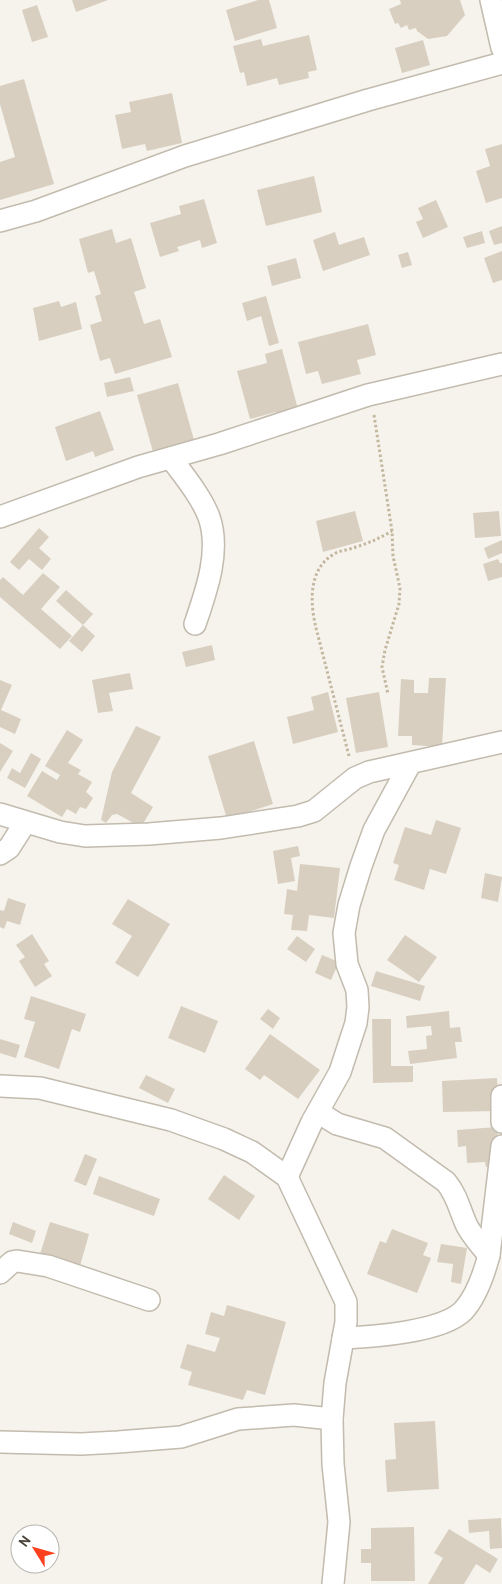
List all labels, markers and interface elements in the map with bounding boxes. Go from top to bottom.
north arrow [10,1524,60,1574]
text: N [15,1532,35,1550]

